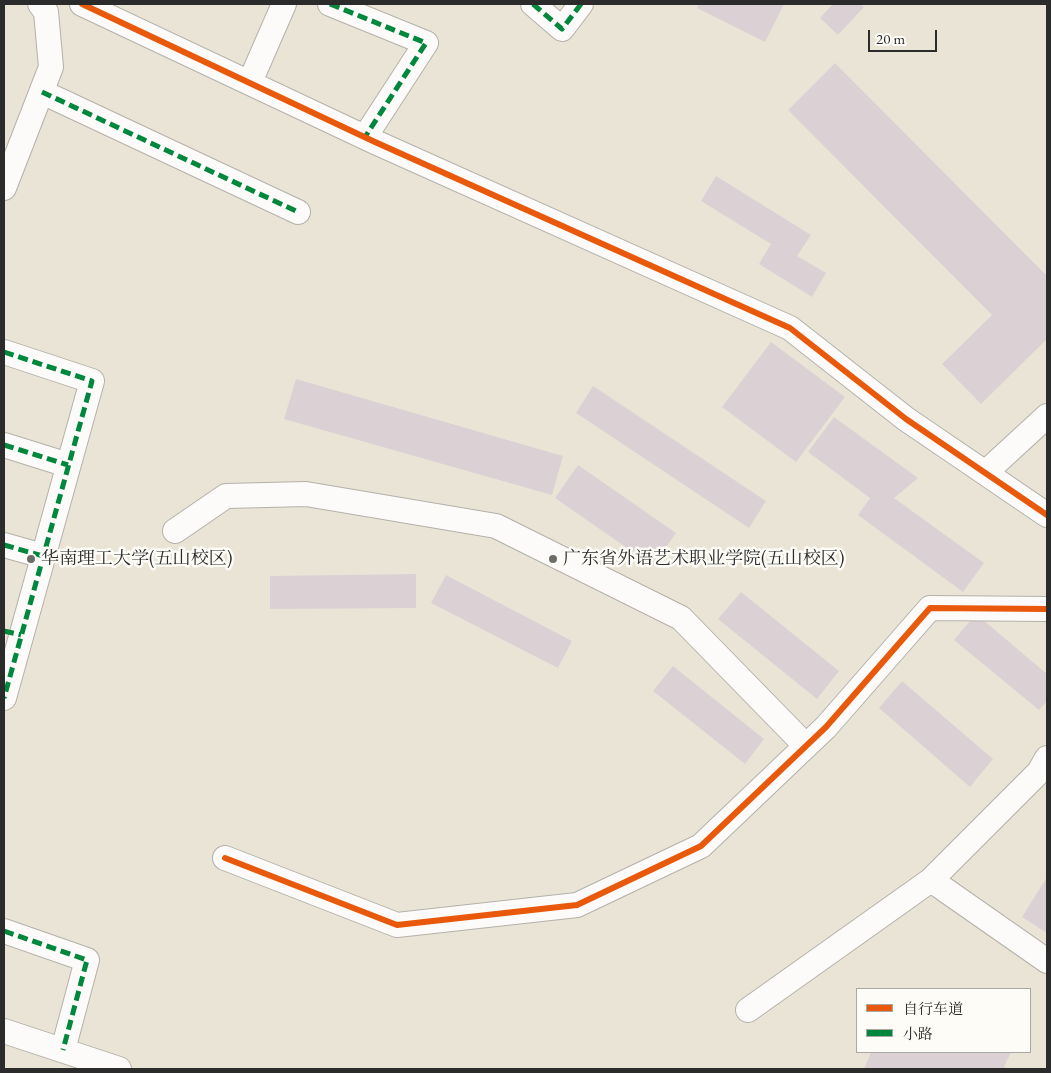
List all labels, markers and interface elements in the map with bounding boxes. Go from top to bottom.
scale bar [871,20,940,52]
text: 20 m [876,29,905,48]
place label: 华南理工大学(五山校区) [41,548,232,570]
place label: 广东省外语艺术职业学院(五山校区) [563,548,844,570]
marker: 华南理工大学(五山校区) [25,553,37,565]
marker: 广东省外语艺术职业学院(五山校区) [547,553,559,565]
legend [856,988,1031,1053]
text: 自行车道 [903,999,963,1018]
text: 小路 [903,1024,933,1043]

